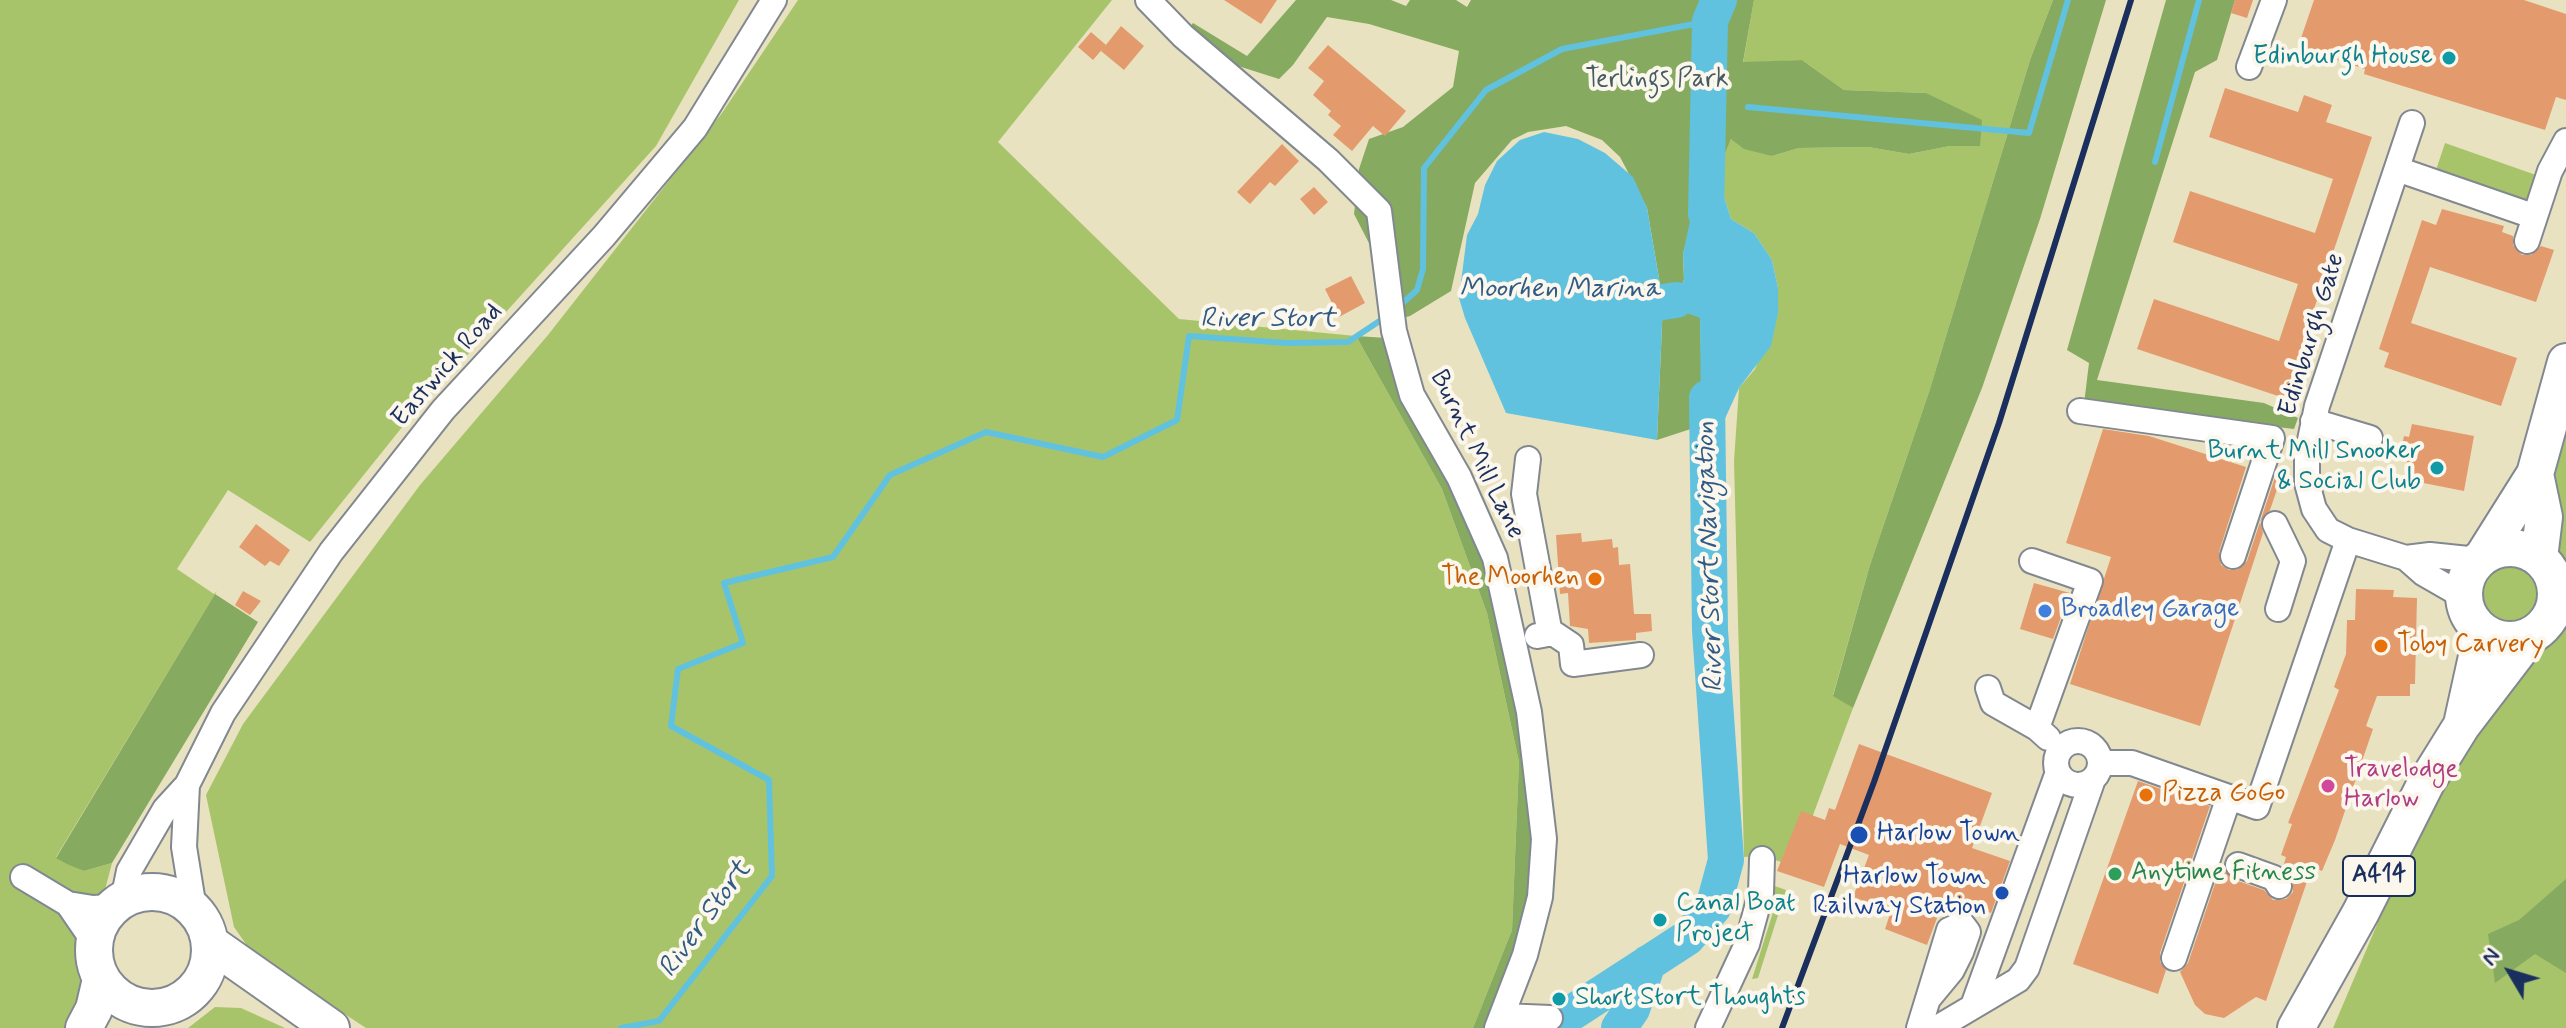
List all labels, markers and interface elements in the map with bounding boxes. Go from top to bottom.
place label: Edinburgh House [2253,42,2433,74]
marker: Edinburgh House [2440,49,2458,67]
park label: Terlings Park [1585,65,1729,97]
street label: Edinburgh Gate [2273,250,2353,420]
water label: Moorhen Marina [1459,273,1661,307]
street label: Eastwick Road [386,298,510,434]
water label: River Stort [1200,303,1336,337]
street label: Burnt Mill Lane [1422,366,1530,544]
water label: River Stort Navigation [1689,421,1733,693]
place label: Burnt Mill Snooker & Social Club [2207,437,2421,498]
marker: Burnt Mill Snooker & Social Club [2428,459,2446,477]
place label: The Moorhen [1441,563,1579,595]
marker: The Moorhen [1586,570,1604,588]
place label: Broadley Garage [2061,595,2239,627]
marker: Broadley Garage [2036,602,2054,620]
place label: Toby Carvery [2397,630,2544,662]
marker: Toby Carvery [2372,637,2390,655]
place label: Travelodge Harlow [2344,755,2458,816]
marker: Travelodge Harlow [2319,777,2337,795]
place label: Pizza GoGo [2162,779,2285,811]
marker: Pizza GoGo [2137,786,2155,804]
place label: Harlow Town [1877,819,2020,851]
marker: Harlow Town [1848,824,1870,846]
water label: River Stort [652,855,760,985]
road number: A414 [2343,856,2415,896]
place label: Anytime Fitness [2131,858,2316,890]
place label: Harlow Town Railway Station [1813,862,1986,924]
marker: Anytime Fitness [2106,865,2124,883]
marker: Harlow Town Railway Station [1993,884,2011,902]
place label: Canal Boat Project [1676,889,1796,950]
marker: Canal Boat Project [1651,911,1669,929]
north arrow [2470,932,2550,1012]
text: N [2476,943,2507,972]
place label: Short Stort Thoughts [1575,983,1806,1015]
marker: Short Stort Thoughts [1550,990,1568,1008]

